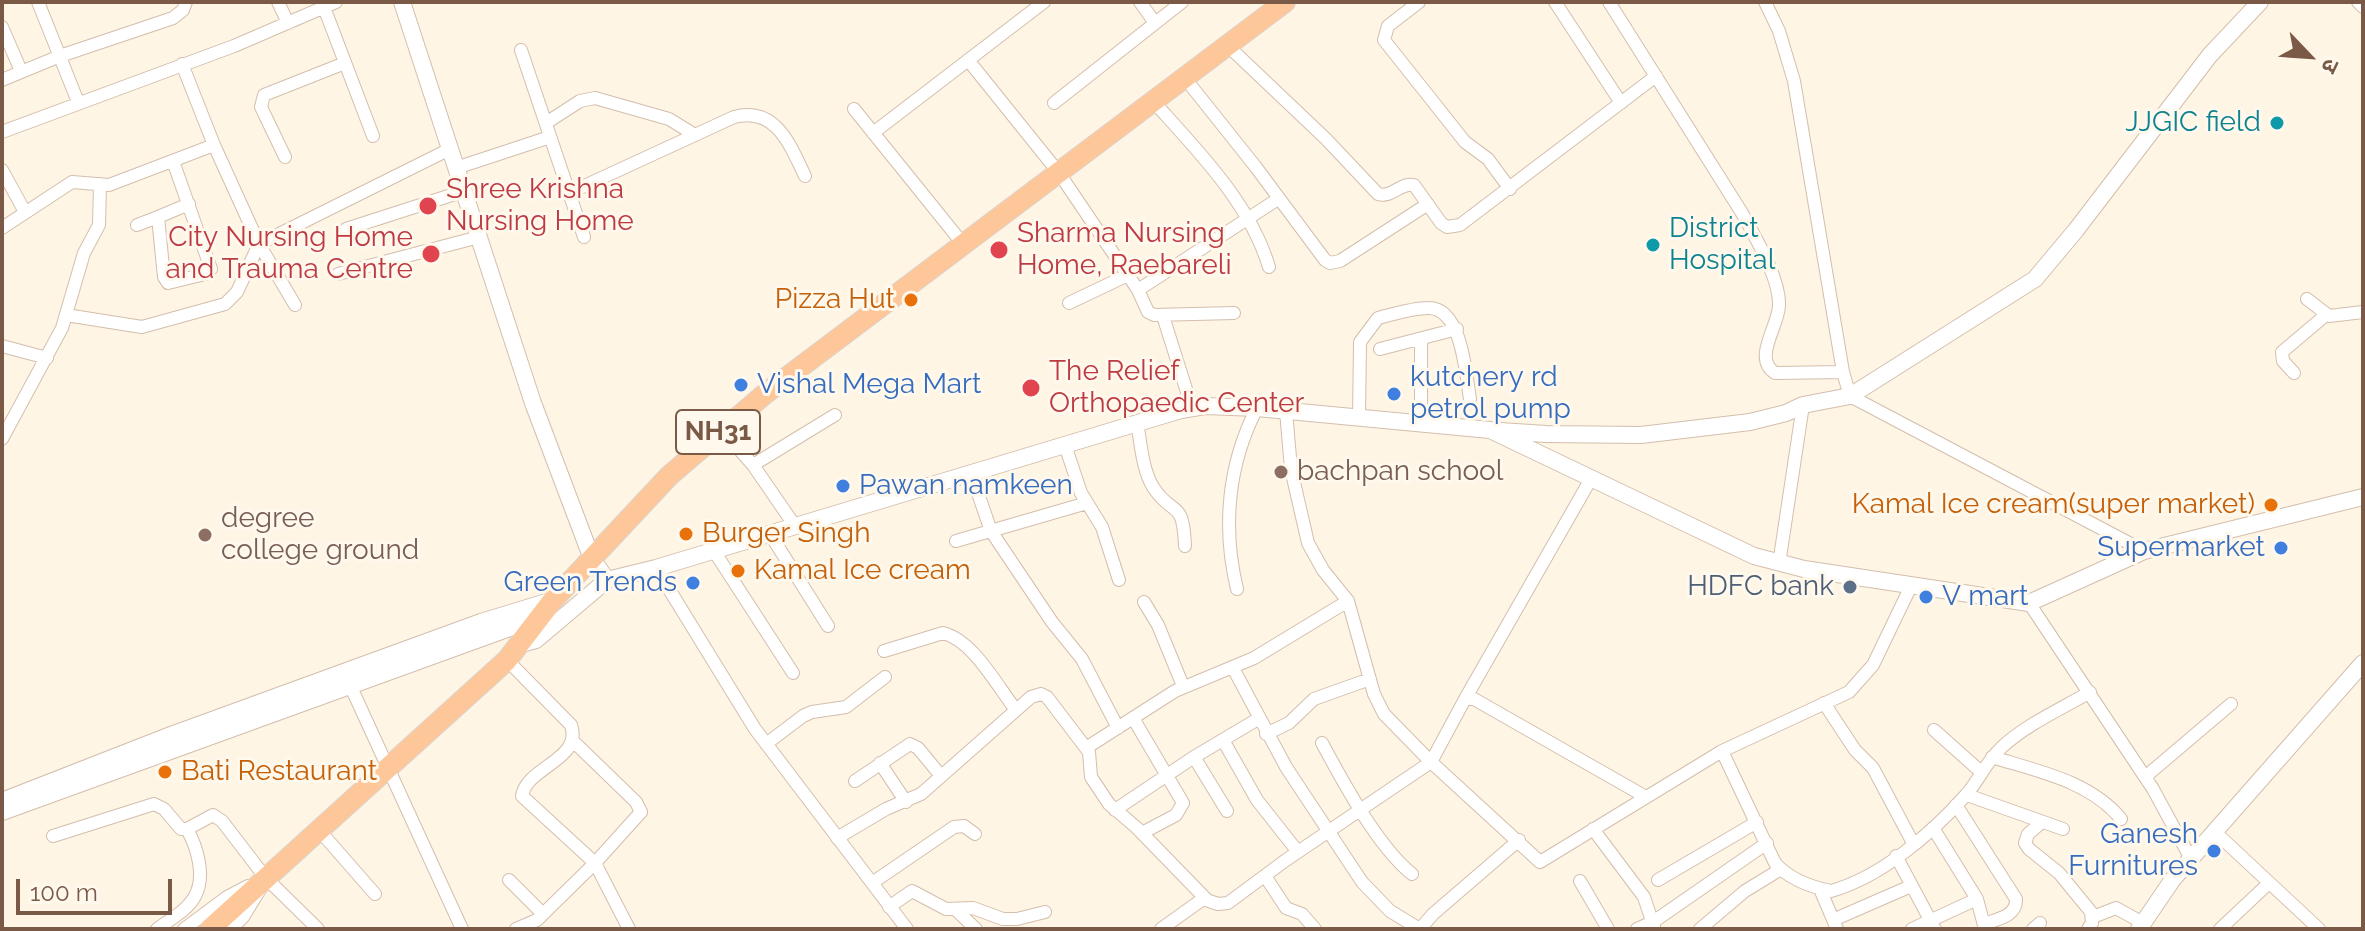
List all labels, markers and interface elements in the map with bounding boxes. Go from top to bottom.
north arrow [2269,16,2349,96]
text: उ [2316,55,2345,77]
place label: JJGIC field [2125,106,2261,140]
marker: JJGIC field [2268,114,2286,132]
place label: Shree Krishna Nursing Home [446,173,634,239]
marker: Shree Krishna Nursing Home [417,195,439,217]
place label: District Hospital [1669,212,1775,278]
place label: Sharma Nursing Home, Raebareli [1017,217,1232,283]
place label: City Nursing Home and Trauma Centre [165,221,413,287]
marker: District Hospital [1644,236,1662,254]
marker: Sharma Nursing Home, Raebareli [988,239,1010,261]
marker: City Nursing Home and Trauma Centre [420,243,442,265]
place label: Pizza Hut [775,283,895,317]
marker: Pizza Hut [902,291,920,309]
place label: The Relief Orthopaedic Center [1049,355,1304,421]
place label: kutchery rd petrol pump [1410,361,1571,427]
place label: Vishal Mega Mart [757,368,981,402]
marker: Vishal Mega Mart [732,376,750,394]
marker: The Relief Orthopaedic Center [1020,377,1042,399]
marker: kutchery rd petrol pump [1385,385,1403,403]
road number: NH31 [676,410,760,454]
place label: bachpan school [1297,455,1503,489]
marker: bachpan school [1272,463,1290,481]
place label: Pawan namkeen [859,469,1073,503]
marker: Pawan namkeen [834,477,852,495]
place label: Kamal Ice cream(super market) [1852,488,2255,522]
marker: Kamal Ice cream(super market) [2262,496,2280,514]
place label: degree college ground [221,502,419,568]
place label: Burger Singh [702,517,870,551]
marker: Burger Singh [677,525,695,543]
marker: degree college ground [196,526,214,544]
place label: Supermarket [2097,531,2265,565]
marker: Supermarket [2272,539,2290,557]
place label: Kamal Ice cream [754,554,971,588]
marker: Kamal Ice cream [729,562,747,580]
place label: Green Trends [504,566,677,600]
place label: HDFC bank [1687,570,1834,604]
marker: Green Trends [684,574,702,592]
marker: HDFC bank [1841,578,1859,596]
place label: V mart [1942,580,2028,614]
marker: V mart [1917,588,1935,606]
place label: Bati Restaurant [181,755,377,789]
marker: Bati Restaurant [156,763,174,781]
place label: Ganesh Furnitures [2068,818,2198,884]
marker: Ganesh Furnitures [2205,842,2223,860]
scale bar [20,863,176,913]
text: 100 m [30,878,98,907]

